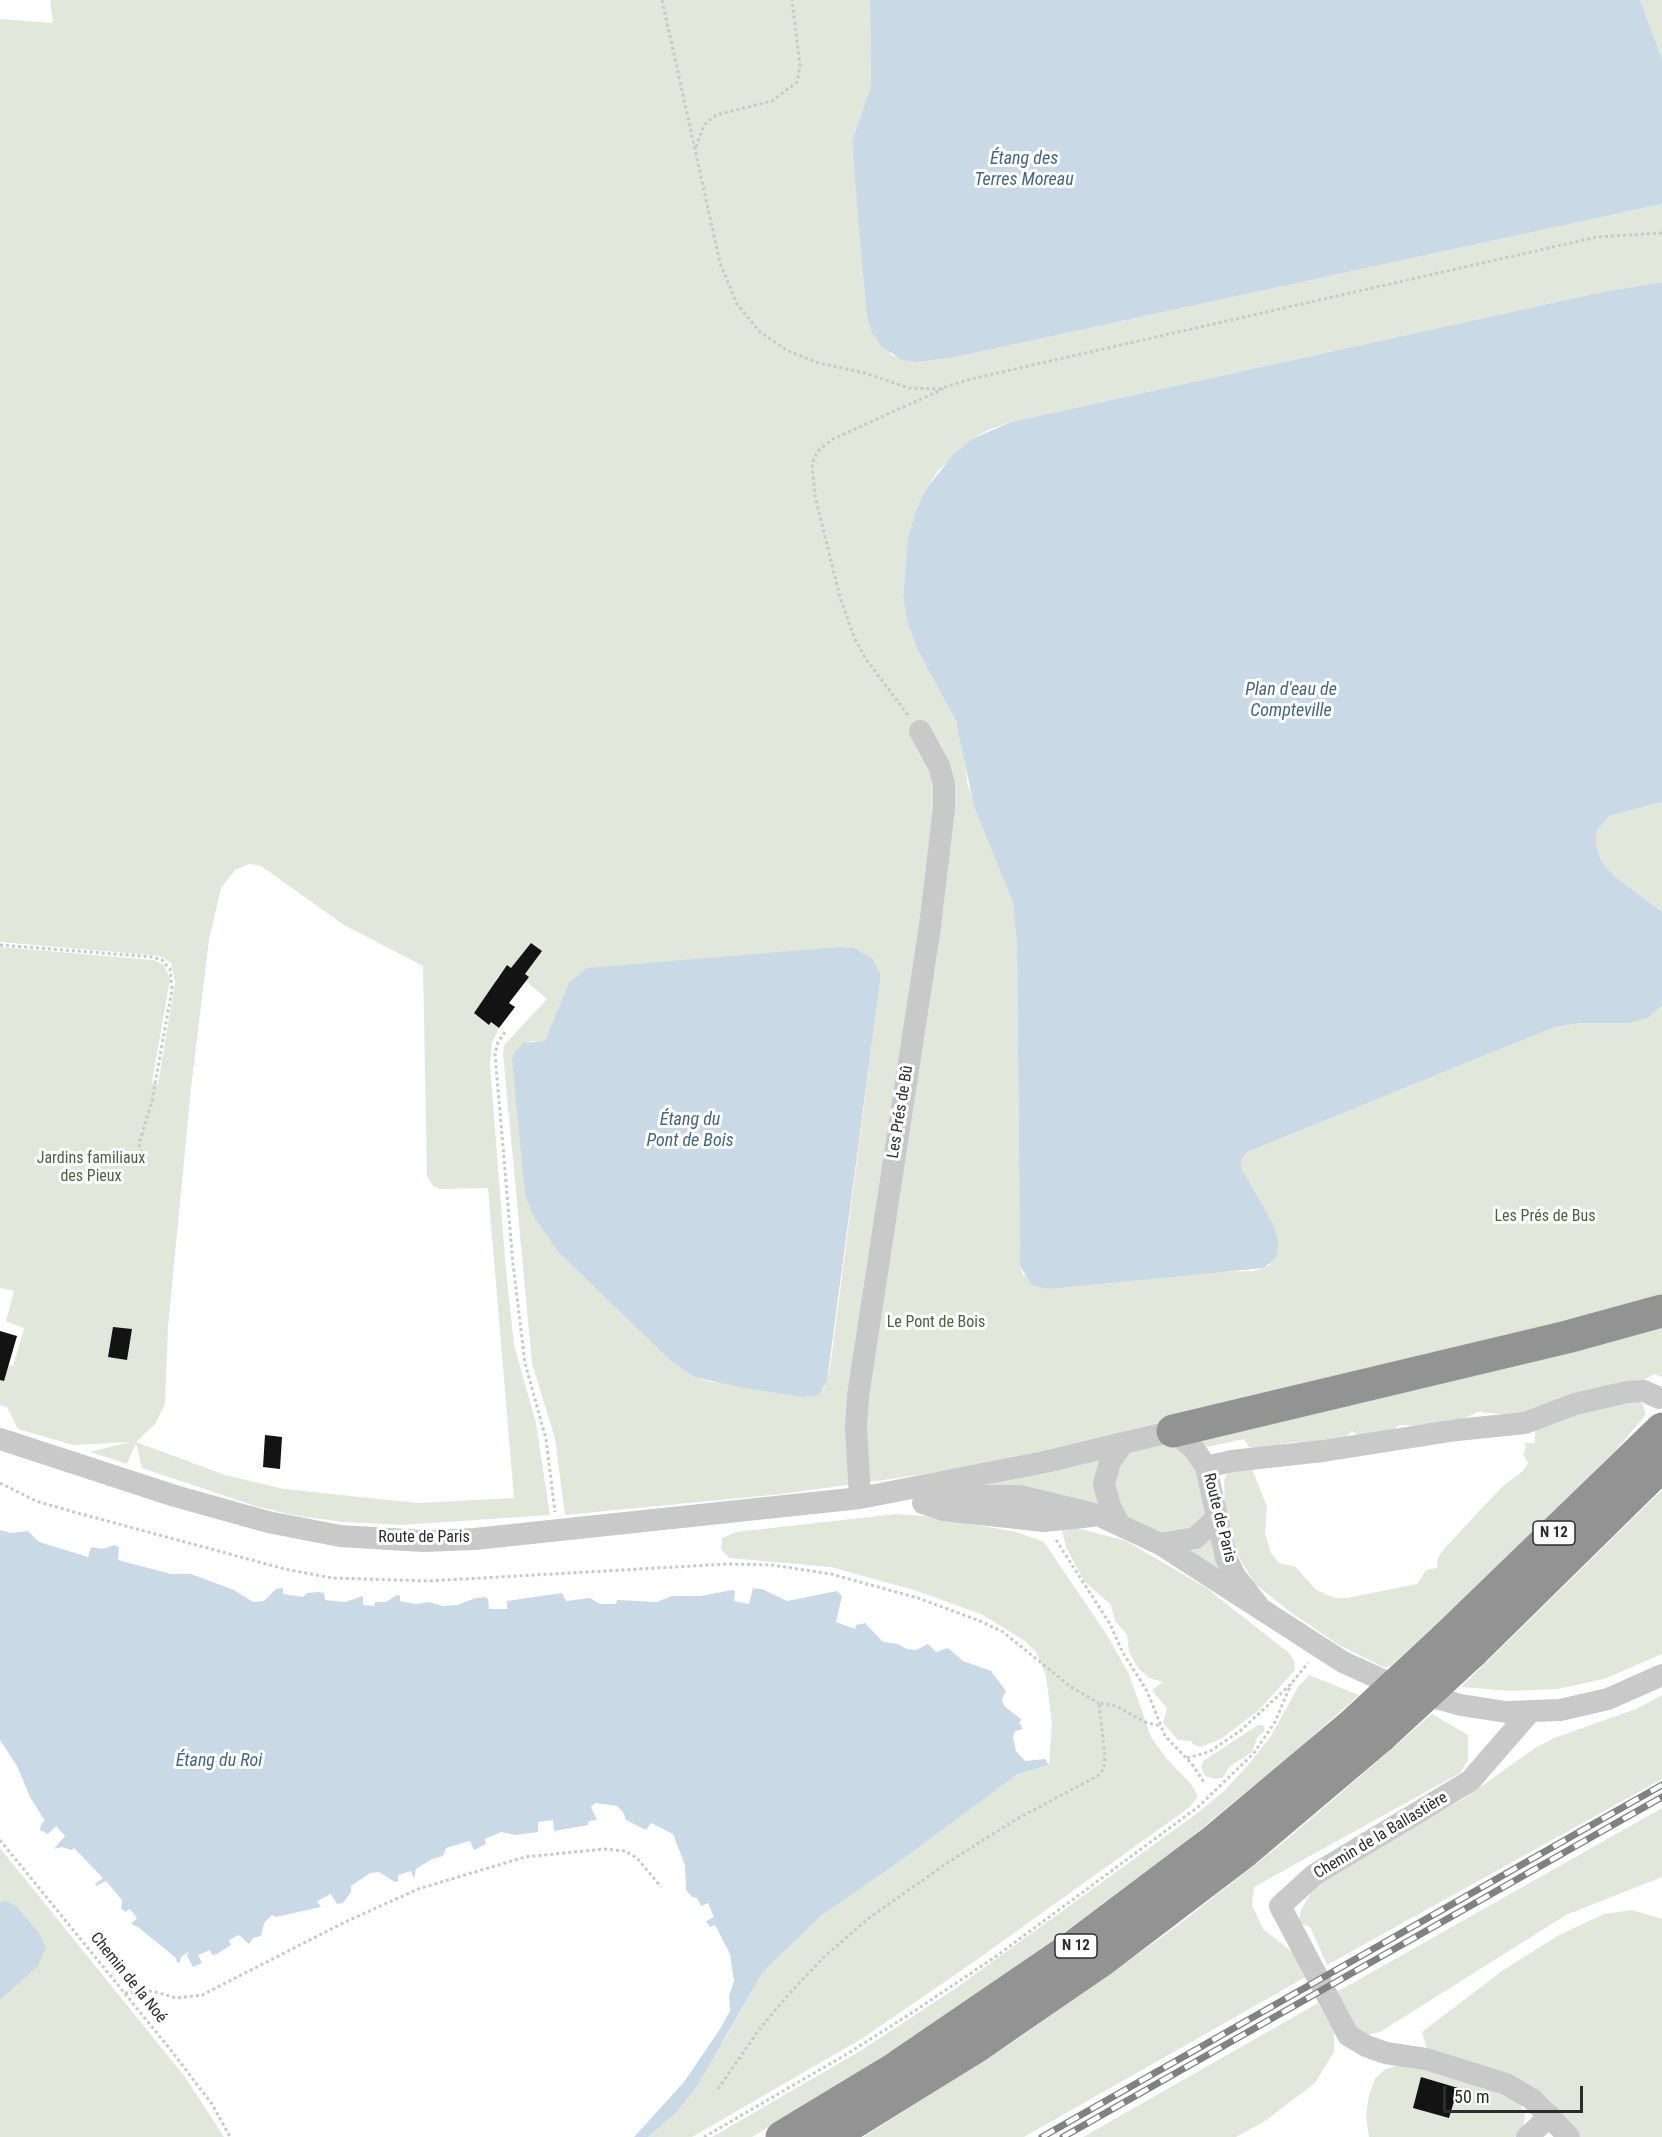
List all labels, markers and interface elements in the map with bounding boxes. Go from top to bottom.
water label: Étang des Terres Moreau [974,148,1074,190]
water label: Plan d'eau de Compteville [1245,679,1337,722]
street label: Les Prés de Bû [884,1064,918,1160]
water label: Étang du Pont de Bois [646,1109,734,1152]
park label: Jardins familiaux des Pieux [37,1149,145,1187]
park label: Les Prés de Bus [1494,1207,1596,1227]
park label: Le Pont de Bois [887,1313,985,1333]
street label: Route de Paris [1199,1471,1239,1565]
road number: N 12 [1533,1521,1575,1545]
street label: Route de Paris [378,1528,470,1548]
water label: Étang du Roi [176,1750,262,1772]
street label: Chemin de la Ballastière [1311,1789,1451,1883]
street label: Chemin de la Noé [86,1929,170,2027]
road number: N 12 [1055,1934,1097,1958]
scale bar [1446,2074,1586,2112]
text: 50 m [1454,2086,1489,2107]

